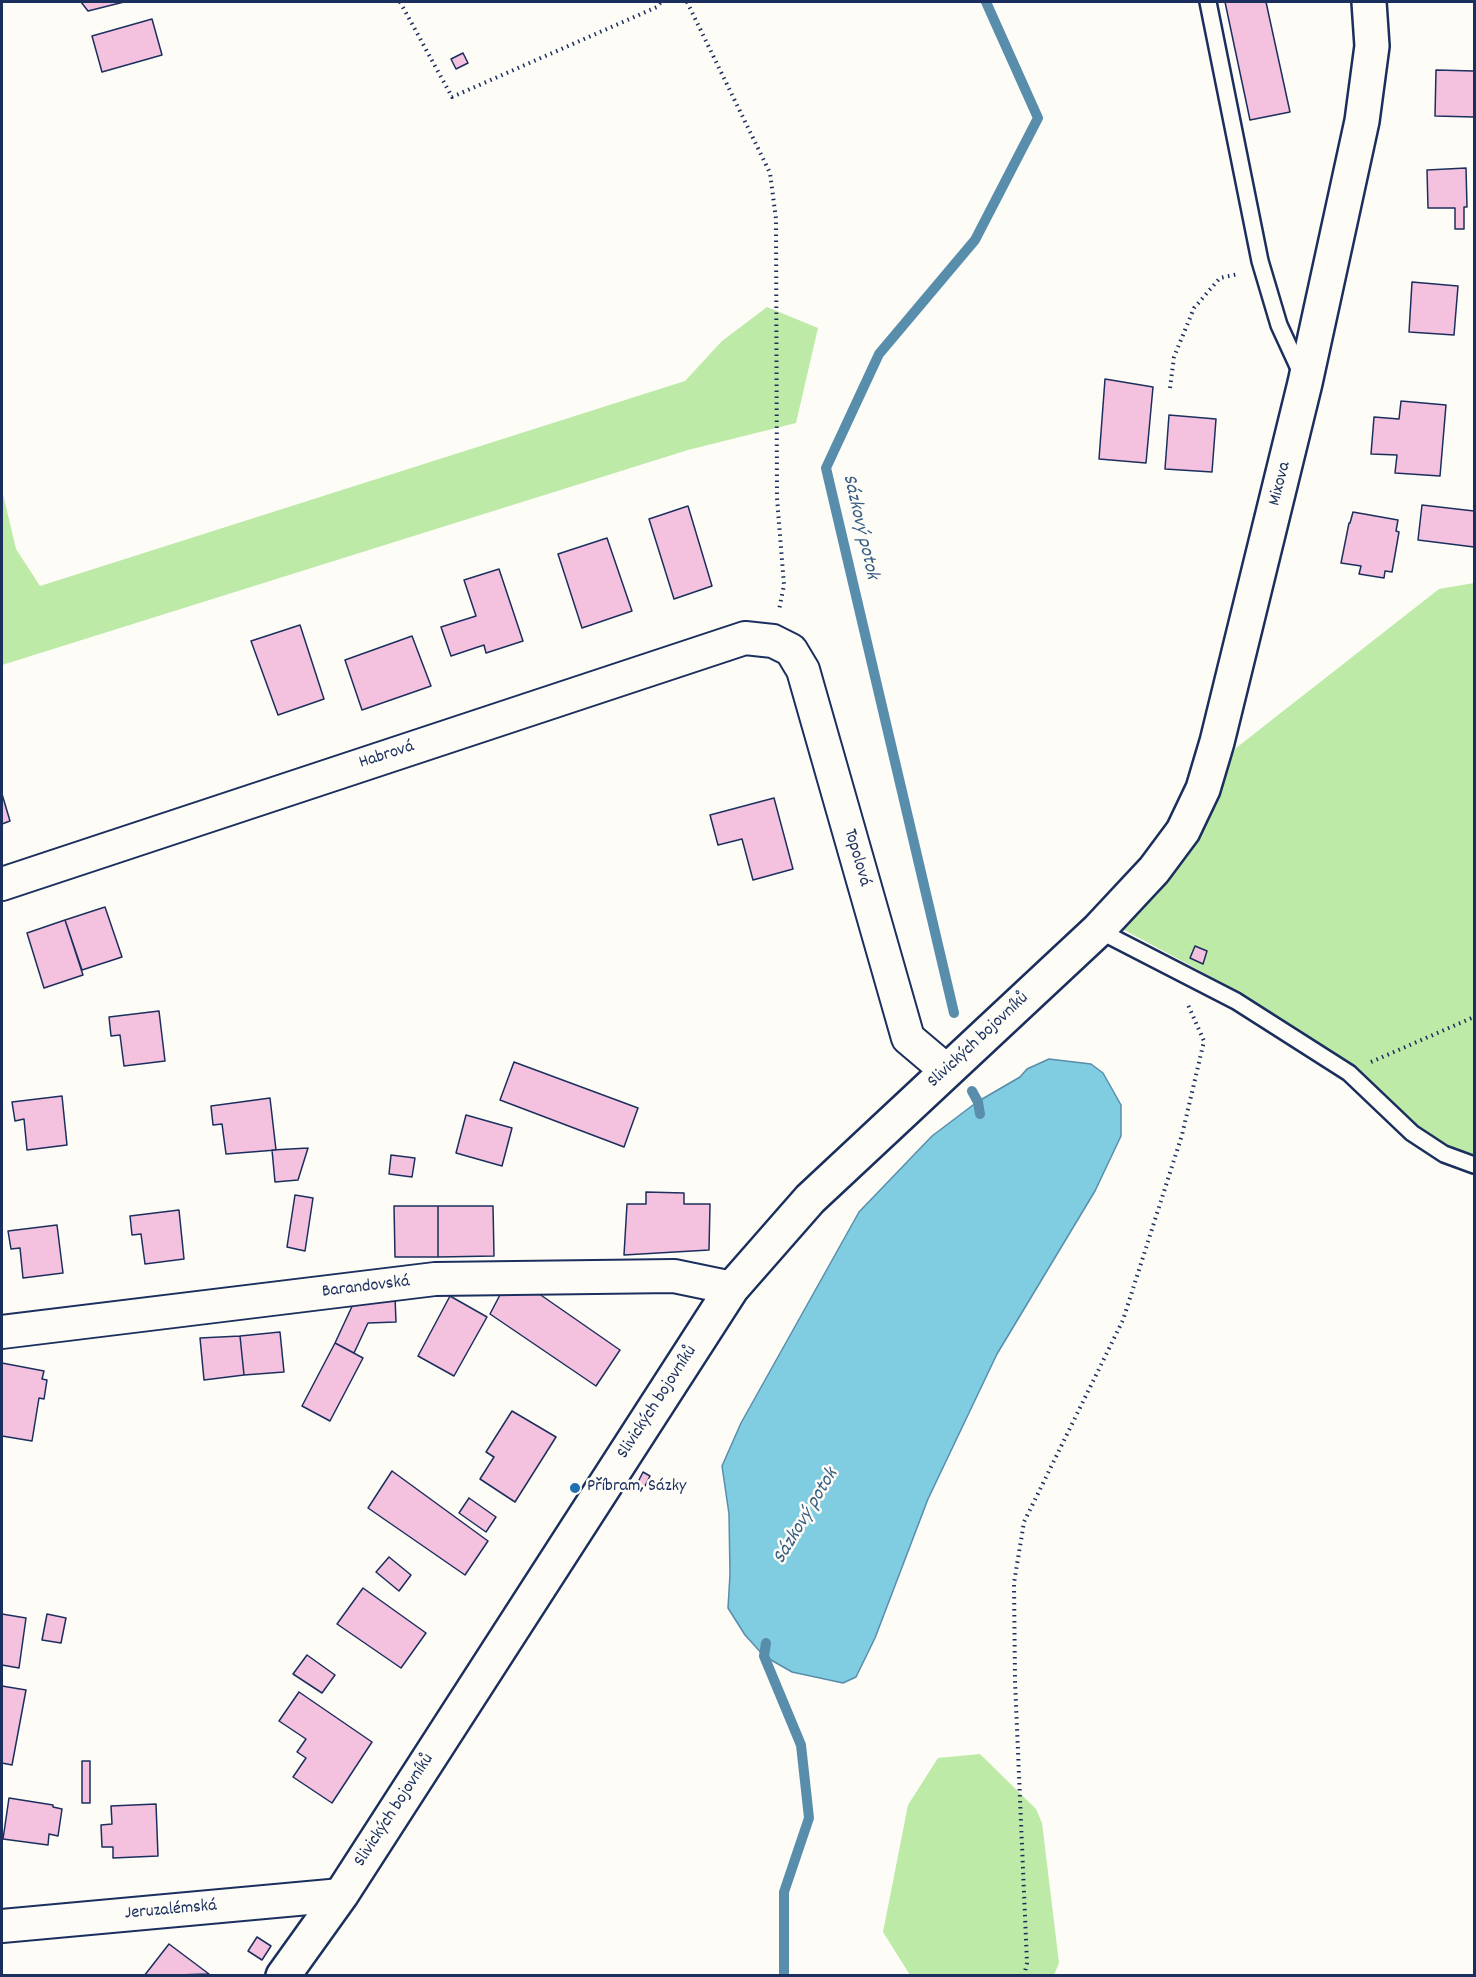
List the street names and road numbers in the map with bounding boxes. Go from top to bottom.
street label: Mixova [1265,460,1297,508]
street label: Habrová [357,737,417,775]
street label: Topolová [838,827,874,889]
street label: Slivických bojovníků [924,989,1034,1093]
street label: Barandovská [321,1272,411,1304]
street label: Slivických bojovníků [613,1342,703,1464]
street label: Slivických bojovníků [350,1750,440,1872]
street label: Jeruzalémská [124,1896,218,1926]

